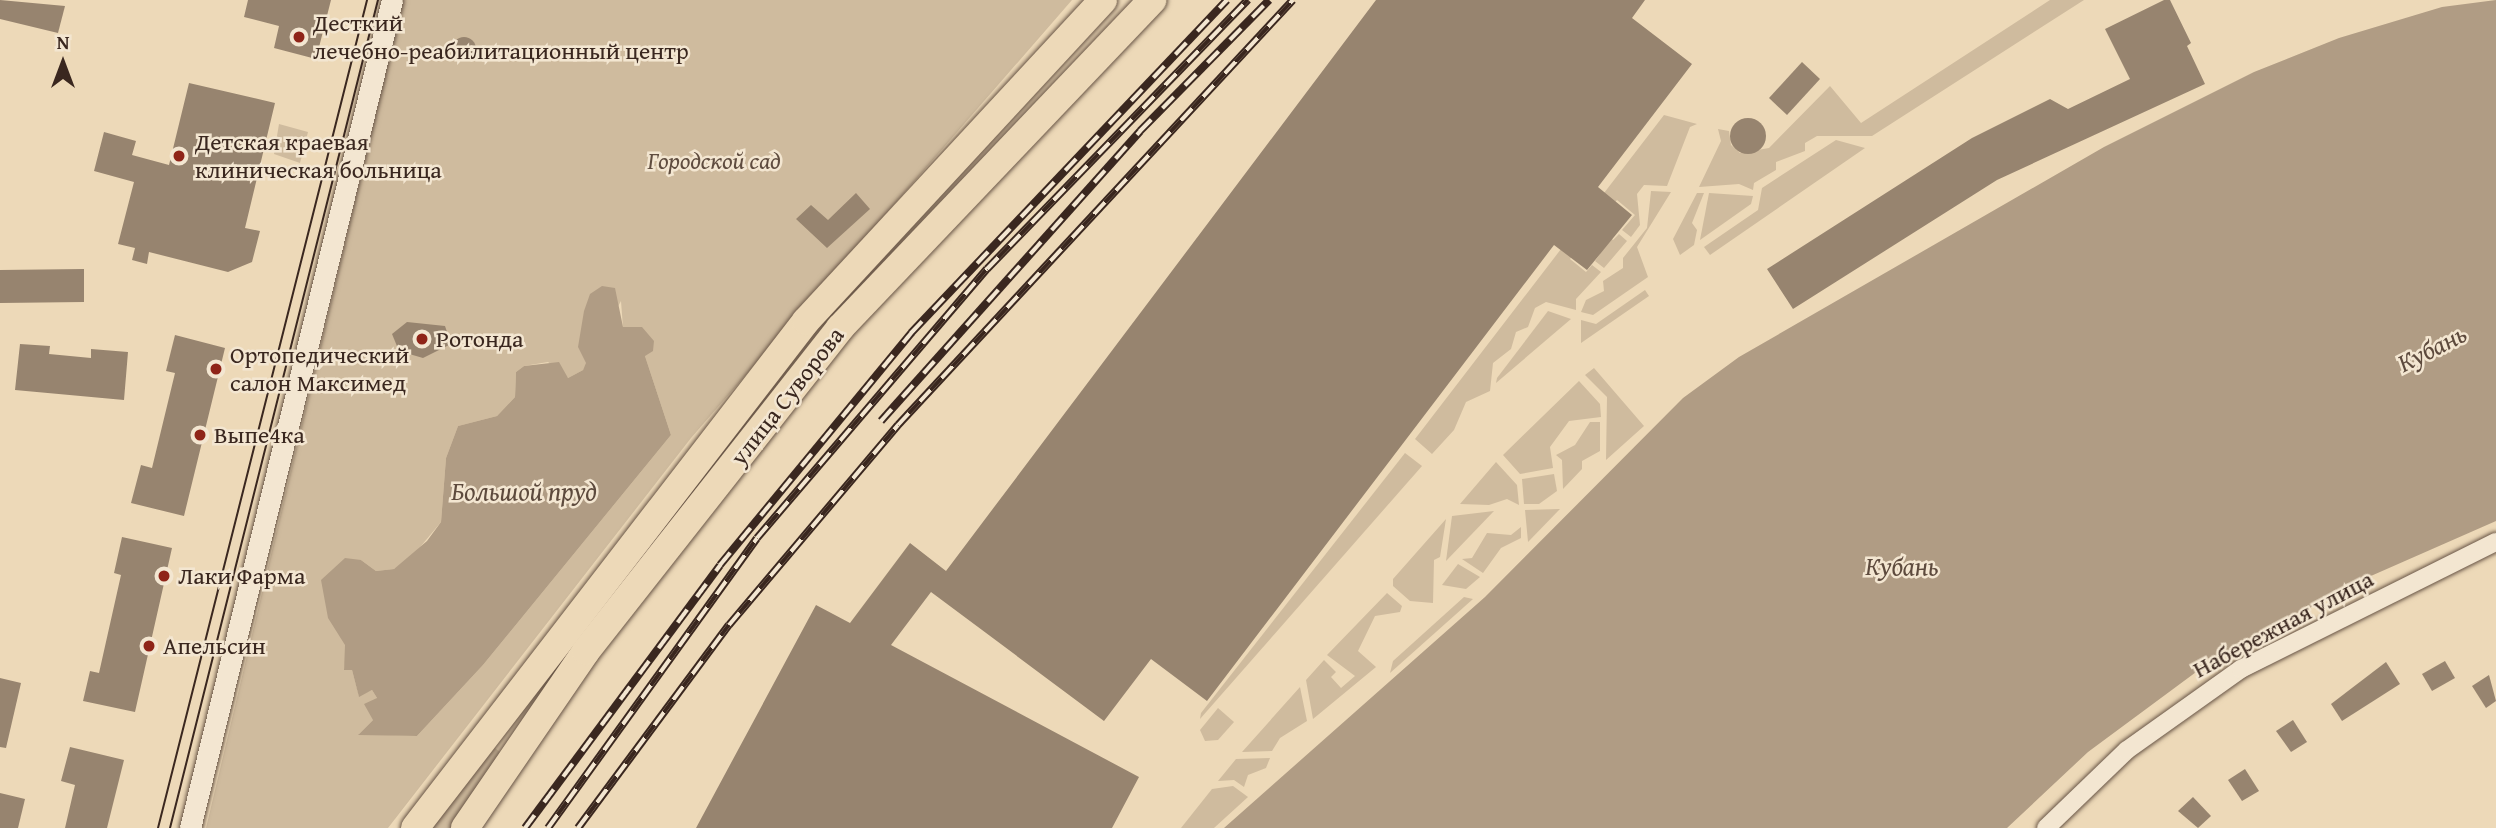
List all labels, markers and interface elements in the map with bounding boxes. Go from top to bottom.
place label: Десткий лечебно-реабилитационный центр [313,9,689,65]
north arrow [28,28,98,98]
text: N [57,28,69,56]
marker: Десткий лечебно-реабилитационный центр [291,29,307,45]
place label: Детская краевая клиническая больница [195,128,442,184]
marker: Детская краевая клиническая больница [169,146,189,166]
park label: Городской сад [647,147,781,175]
water label: Кубань [2392,317,2472,379]
street label: улица Суворова [724,321,850,471]
place label: Ротонда [436,325,523,353]
marker: Ротонда [414,331,430,347]
place label: Ортопедический салон Максимед [230,341,409,397]
marker: Ортопедический салон Максимед [208,361,224,377]
place label: Выпе4ка [214,421,305,449]
marker: Выпе4ка [192,427,208,443]
water label: Большой пруд [451,475,597,507]
water label: Кубань [1865,550,1939,582]
place label: Лаки Фарма [178,562,305,590]
street label: Набережная улица [2188,564,2378,684]
marker: Лаки Фарма [156,568,172,584]
place label: Апельсин [163,632,266,660]
marker: Апельсин [141,638,157,654]

